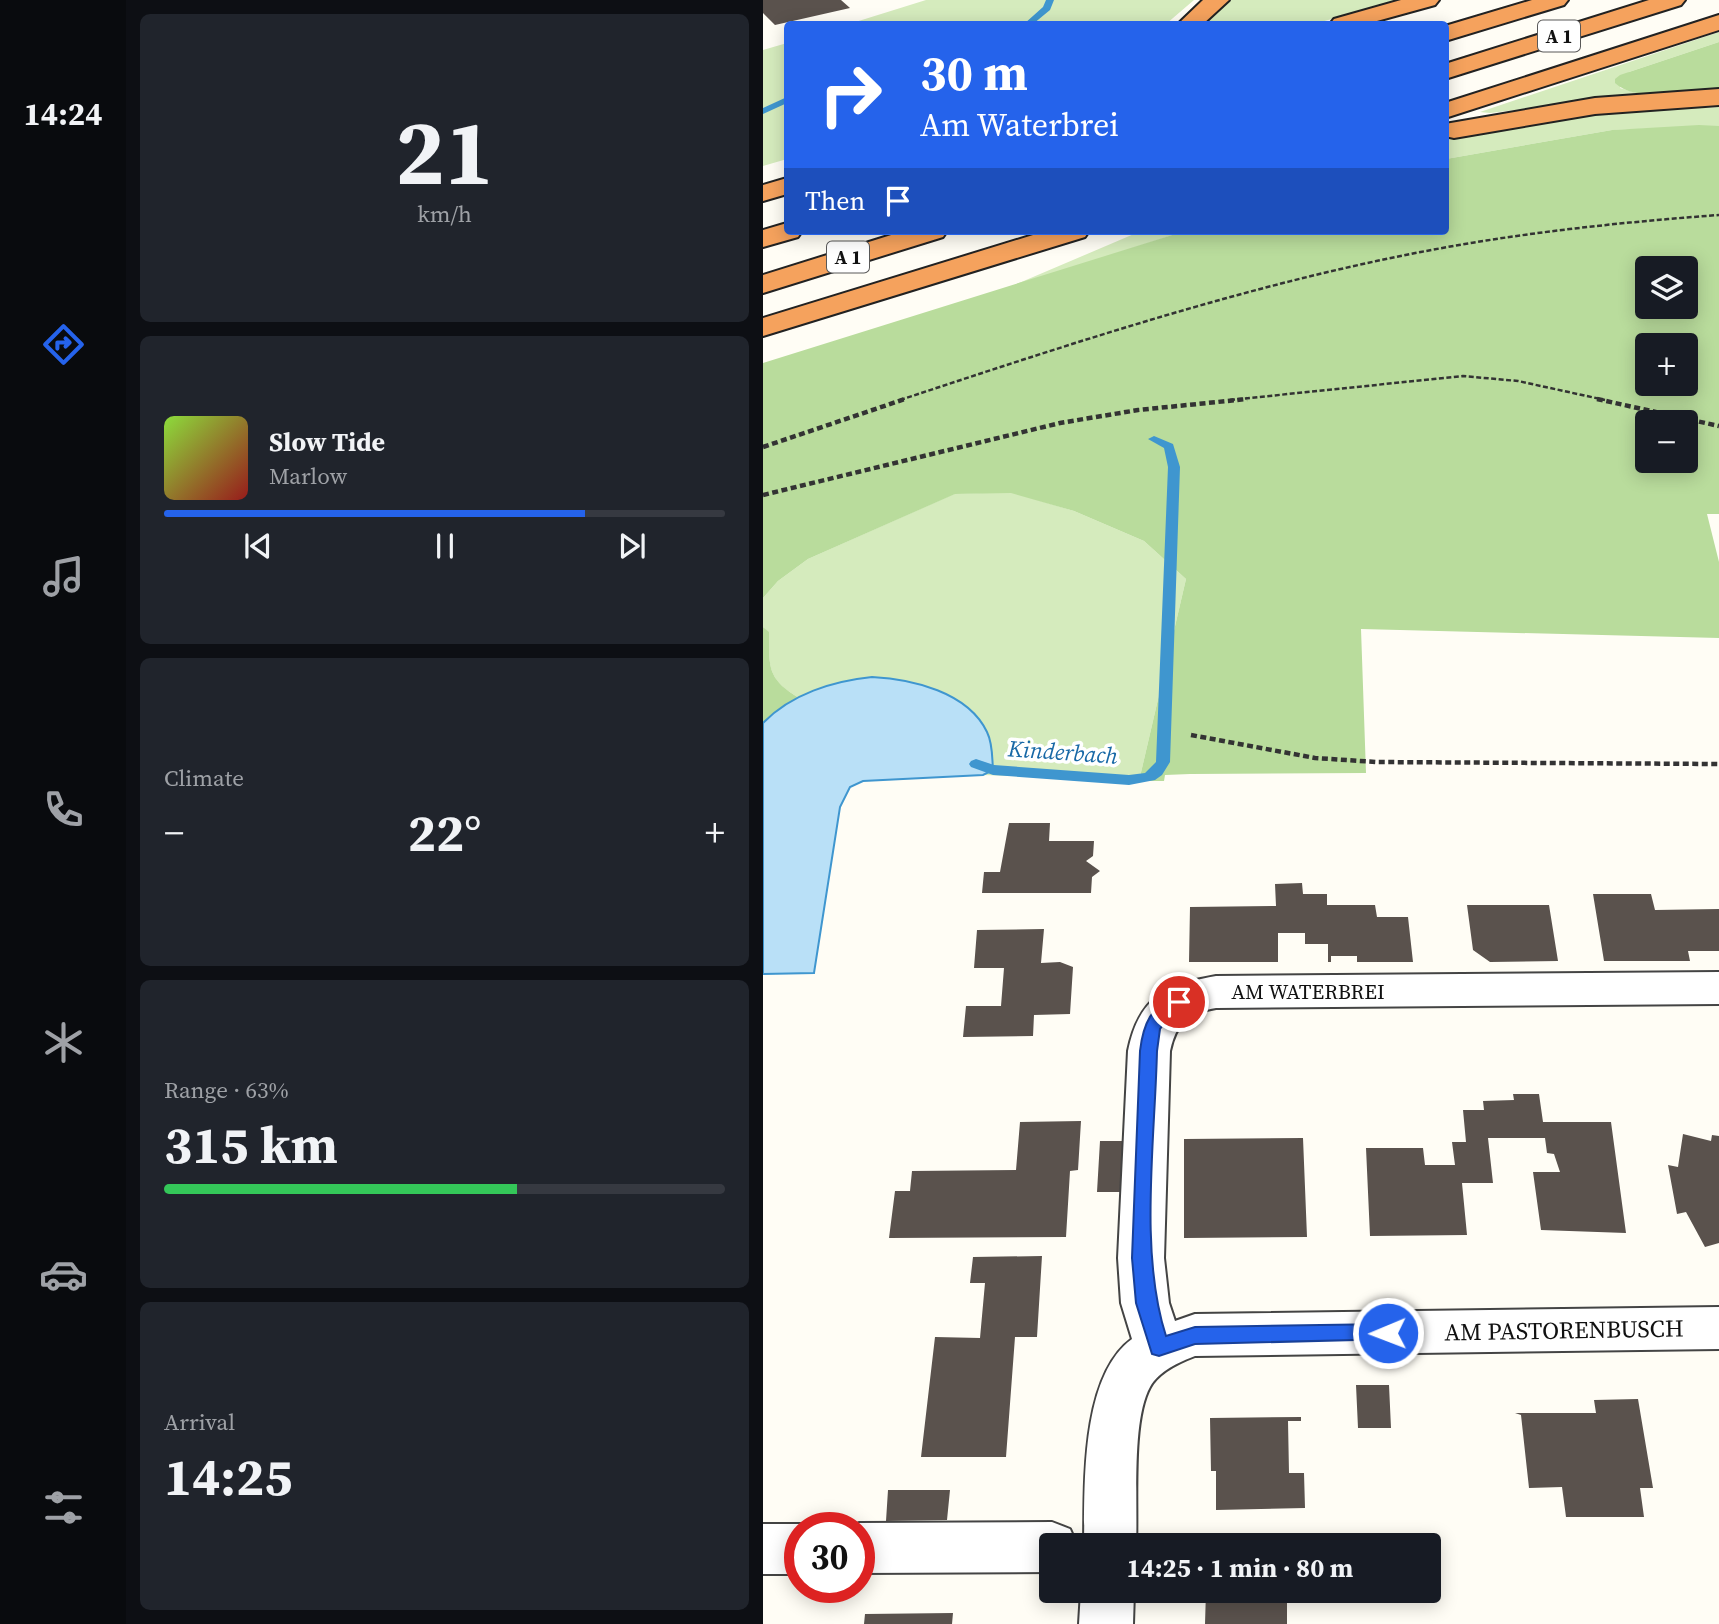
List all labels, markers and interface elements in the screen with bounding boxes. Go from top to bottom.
road number: A 1 [1538,20,1580,52]
text: 30 m [920,39,1028,106]
icon: right [805,49,896,140]
text: 21 [395,90,494,214]
text: 14:24 [24,92,102,136]
text: Am Waterbrei [920,103,1119,147]
icon: arrive [879,182,917,220]
text: Then [805,183,865,219]
text: km/h [417,198,472,230]
road number: A 1 [827,242,869,272]
map controls [1635,256,1698,473]
button: layers [1635,256,1698,319]
icon: directions [39,320,88,369]
button: + [1635,333,1698,396]
button: − [1635,410,1698,473]
text: Slow Tide [269,424,385,460]
text: Marlow [269,460,347,492]
icon: previous [239,527,277,565]
icon: pause [426,527,464,565]
icon: next [613,527,651,565]
icon: music [39,552,88,601]
water label: Kinderbach [1006,732,1119,772]
text: Climate [164,762,244,794]
icon: phone [39,785,88,834]
text: 22° [408,797,481,868]
text: − [164,807,184,859]
text: + [705,807,725,859]
pin [1149,972,1209,1032]
street label: AM WATERBREI [1231,977,1385,1006]
icon: arrive [1160,983,1198,1021]
icon: climate [39,1018,88,1067]
text: Range · 63% [164,1074,289,1106]
text: 315 km [164,1109,338,1180]
icon: car [39,1250,88,1299]
position arrow [1351,1296,1425,1370]
street label: AM PASTORENBUSCH [1444,1311,1684,1349]
text: Arrival [164,1406,235,1438]
text: 14:25 [164,1441,292,1512]
icon: filters [39,1483,88,1532]
speed limit sign: 30 [784,1512,875,1603]
text: 14:25 · 1 min · 80 m [1127,1550,1353,1586]

